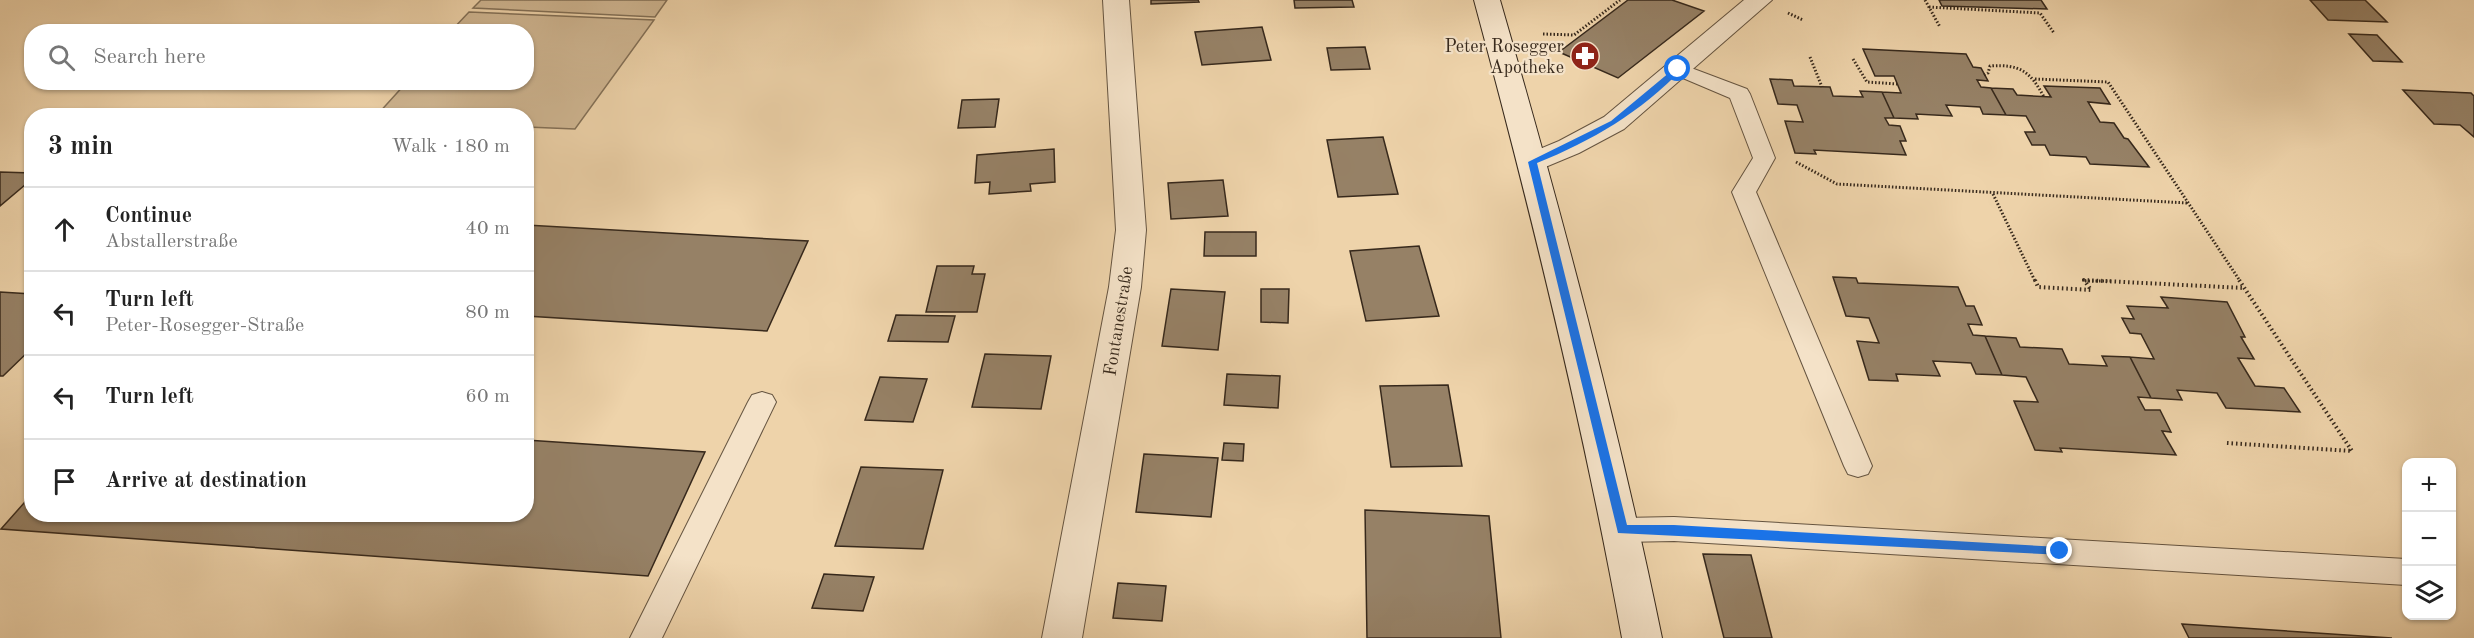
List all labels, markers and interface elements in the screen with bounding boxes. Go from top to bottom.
search box [24,24,534,90]
place label: Peter Rosegger Apotheke [1444,38,1565,77]
pharmacy icon: Peter Rosegger Apotheke [1569,40,1601,72]
icon: search [45,41,78,74]
text: Search here [93,46,206,68]
route start [1664,55,1690,81]
text: 3 min [48,134,113,160]
text: Walk · 180 m [391,137,510,157]
text: Continue [105,205,192,227]
icon: ahead [48,213,81,246]
text: 40 m [465,219,510,239]
text: Abstallerstraße [105,232,238,252]
street label: Fontanestraße [1101,265,1137,377]
text: Turn left [105,289,194,311]
icon: left [48,297,81,330]
text: 80 m [465,303,510,323]
text: Peter-Rosegger-Straße [105,316,304,336]
icon: left [48,381,81,414]
text: Turn left [105,386,194,408]
text: 60 m [465,387,510,407]
map controls [2402,458,2456,620]
button: + [2402,458,2456,512]
icon: arrive [48,465,81,498]
text: Arrive at destination [105,470,307,492]
button: − [2402,512,2456,566]
route end [2046,537,2072,563]
button: layers [2402,566,2456,620]

